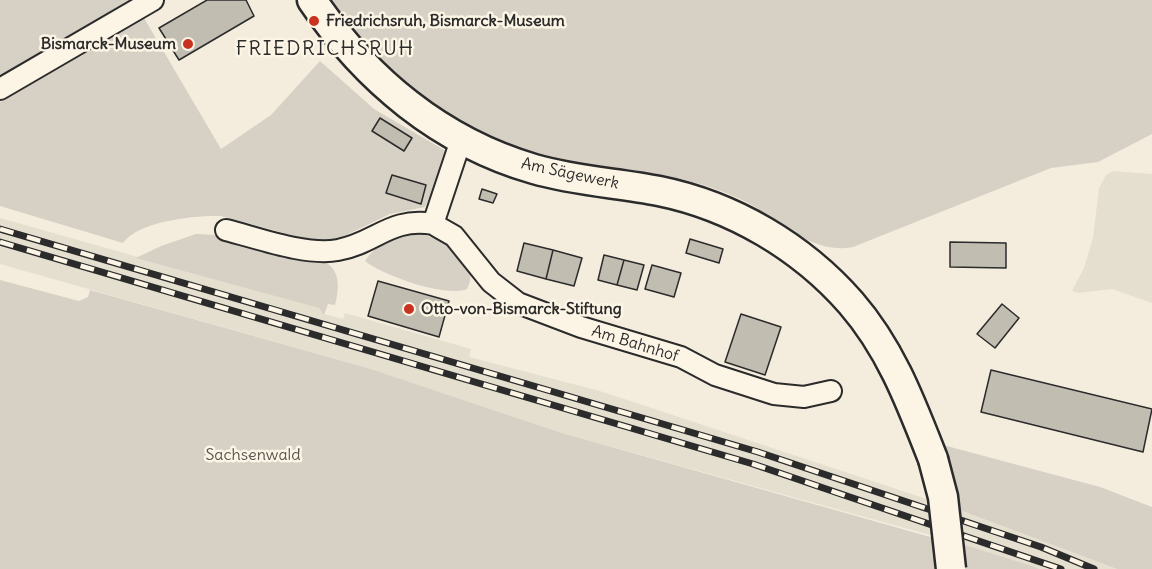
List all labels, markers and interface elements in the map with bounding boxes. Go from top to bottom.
place label: Friedrichsruh, Bismarck-Museum [326,11,565,31]
marker: Friedrichsruh, Bismarck-Museum [307,14,321,28]
place label: Bismarck-Museum [41,34,176,54]
marker: Bismarck-Museum [181,37,195,51]
district label: FRIEDRICHSRUH [236,37,414,61]
street label: Am Sägewerk [519,154,621,194]
place label: Otto-von-Bismarck-Stiftung [421,299,622,319]
marker: Otto-von-Bismarck-Stiftung [402,302,416,316]
street label: Am Bahnhof [589,322,681,366]
park label: Sachsenwald [205,445,301,465]

